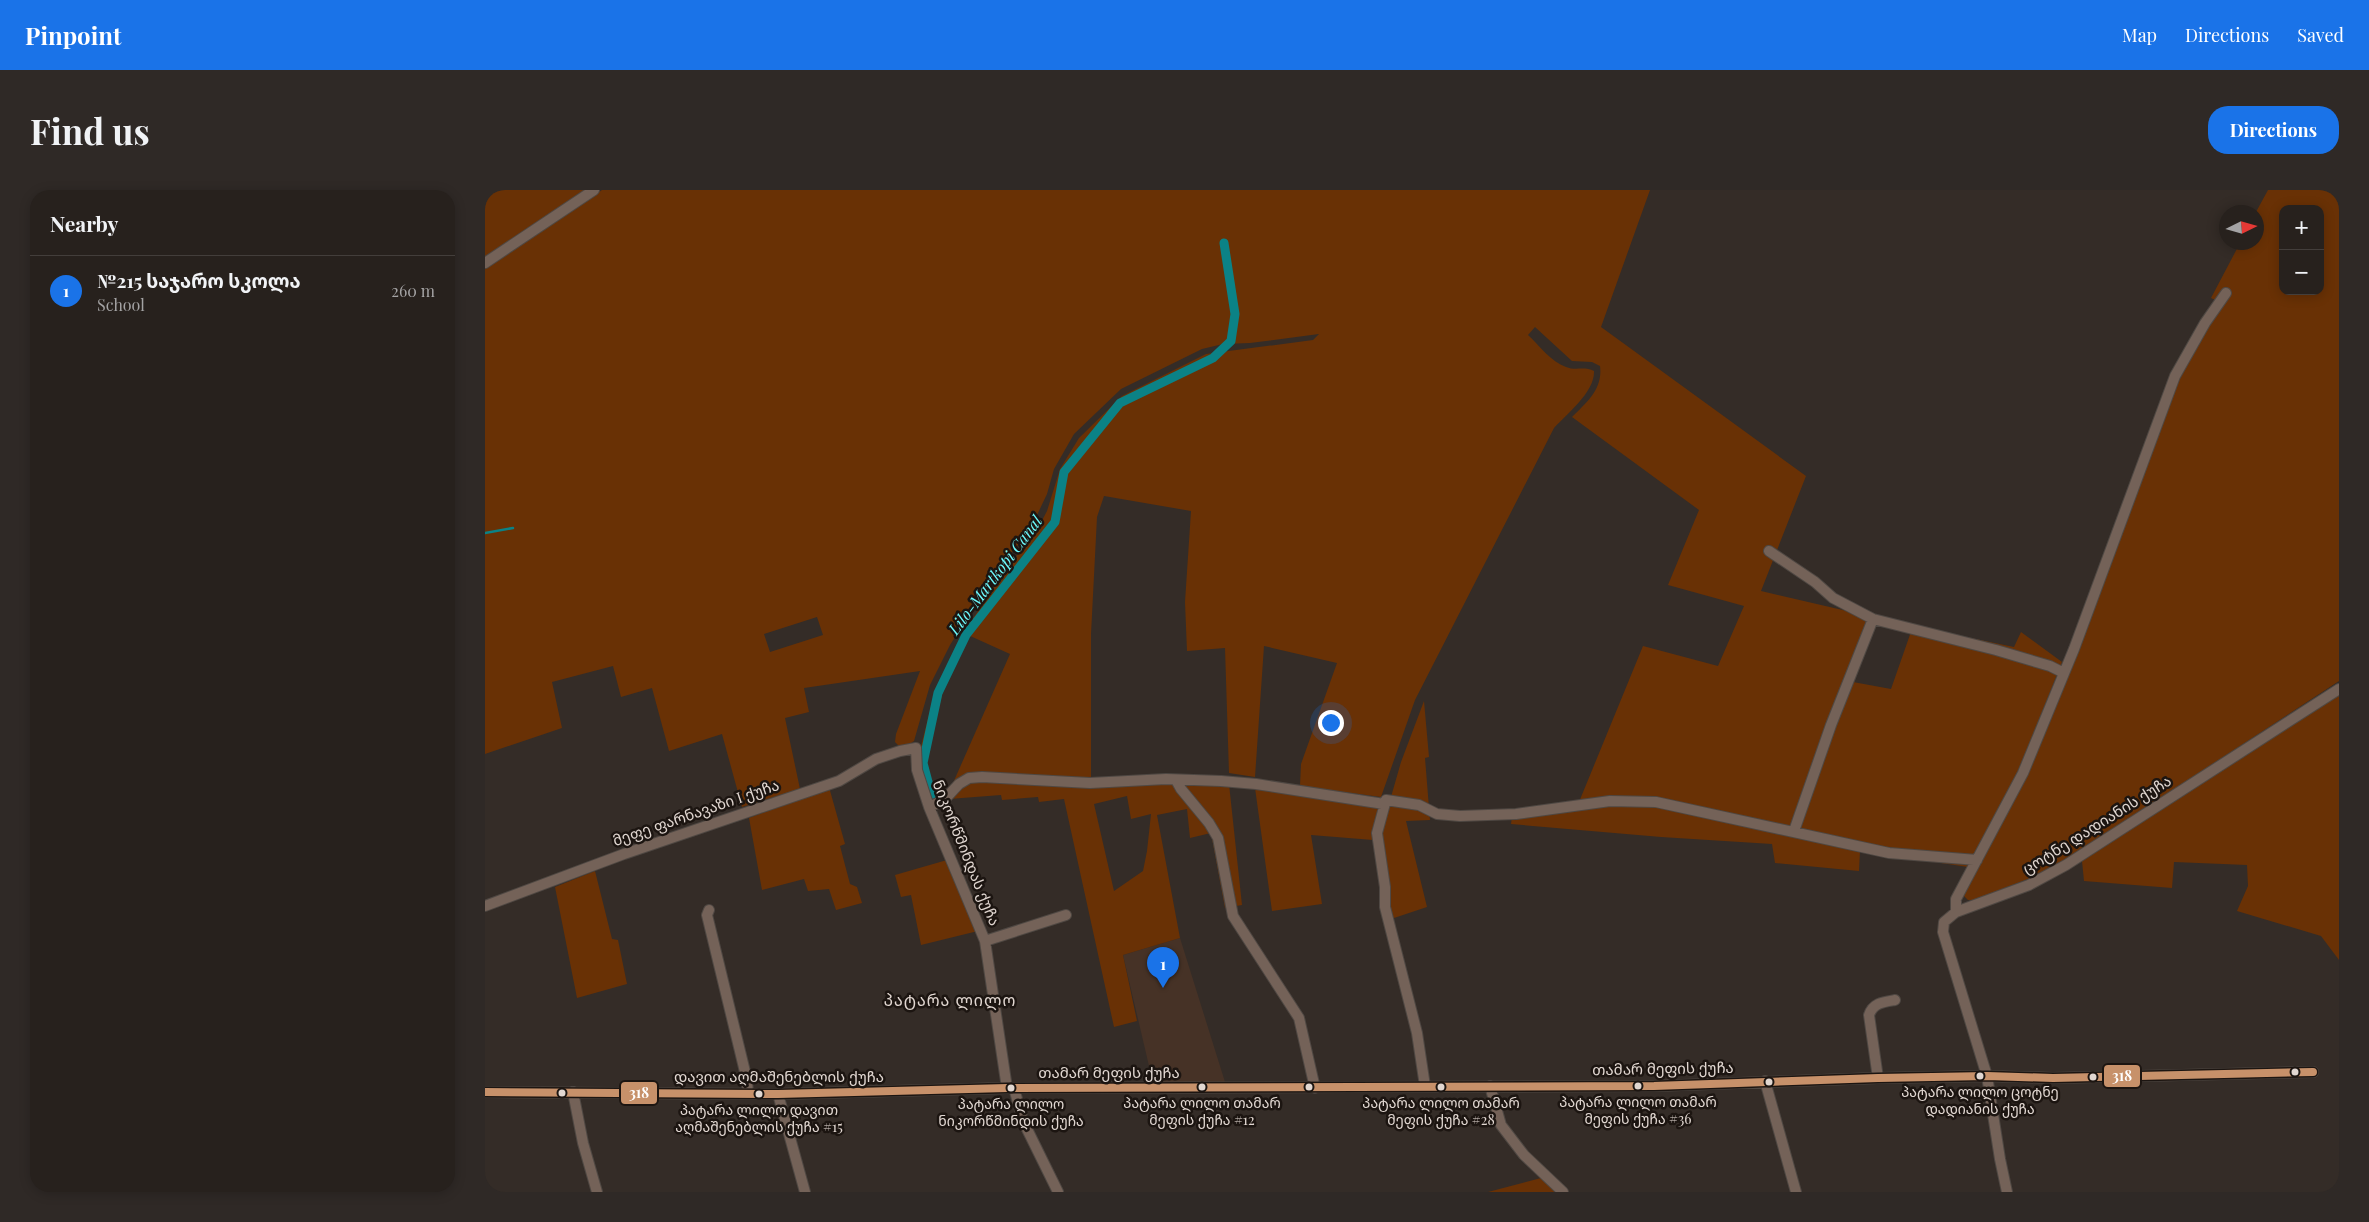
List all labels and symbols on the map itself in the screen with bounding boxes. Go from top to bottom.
north arrow [2219,205,2264,250]
water label: Lilo-Martkopi Canal [942,511,1047,639]
your location [1318,710,1344,736]
street label: ცოტნე დადიანის ქუჩა [2018,770,2175,878]
street label: მეფე ფარნავაზი I ქუჩა [610,774,782,850]
street label: ნიკორწმინდას ქუჩა [929,777,1005,928]
pin: 1 [1147,947,1179,988]
district label: პატარა ლილო [884,989,1016,1011]
street label: თამარ მეფის ქუჩა [1592,1057,1734,1079]
street label: თამარ მეფის ქუჩა [1038,1062,1180,1082]
line badge: 318 [2103,1064,2141,1088]
street label: დავით აღმაშენებლის ქუჩა [674,1066,884,1086]
text: 318 [2112,1066,2132,1085]
unlabelled marker [2290,1067,2300,1077]
marker: პატარა ლილო ცოტნე დადიანის ქუჩა [1975,1071,1985,1081]
unlabelled marker [2088,1072,2098,1082]
unlabelled marker [1764,1077,1774,1087]
line badge: 318 [620,1081,658,1105]
marker: პატარა ლილო თამარ მეფის ქუჩა #36 [1633,1081,1643,1091]
marker: პატარა ლილო თამარ მეფის ქუჩა #12 [1197,1082,1207,1092]
unlabelled marker [1304,1082,1314,1092]
marker: პატარა ლილო თამარ მეფის ქუჩა #28 [1436,1082,1446,1092]
place label: პატარა ლილო ცოტნე დადიანის ქუჩა [1901,1082,2059,1118]
text: 318 [629,1083,649,1102]
marker: პატარა ლილო ნიკორწმინდის ქუჩა [1006,1083,1016,1093]
unlabelled marker [557,1088,567,1098]
marker: პატარა ლილო დავით აღმაშენებლის ქუჩა #15 [754,1089,764,1099]
place label: პატარა ლილო თამარ მეფის ქუჩა #36 [1559,1092,1717,1128]
place label: პატარა ლილო თამარ მეფის ქუჩა #12 [1123,1093,1281,1129]
place label: პატარა ლილო თამარ მეფის ქუჩა #28 [1362,1093,1520,1129]
place label: პატარა ლილო ნიკორწმინდის ქუჩა [938,1094,1084,1130]
place label: პატარა ლილო დავით აღმაშენებლის ქუჩა #15 [675,1100,843,1136]

